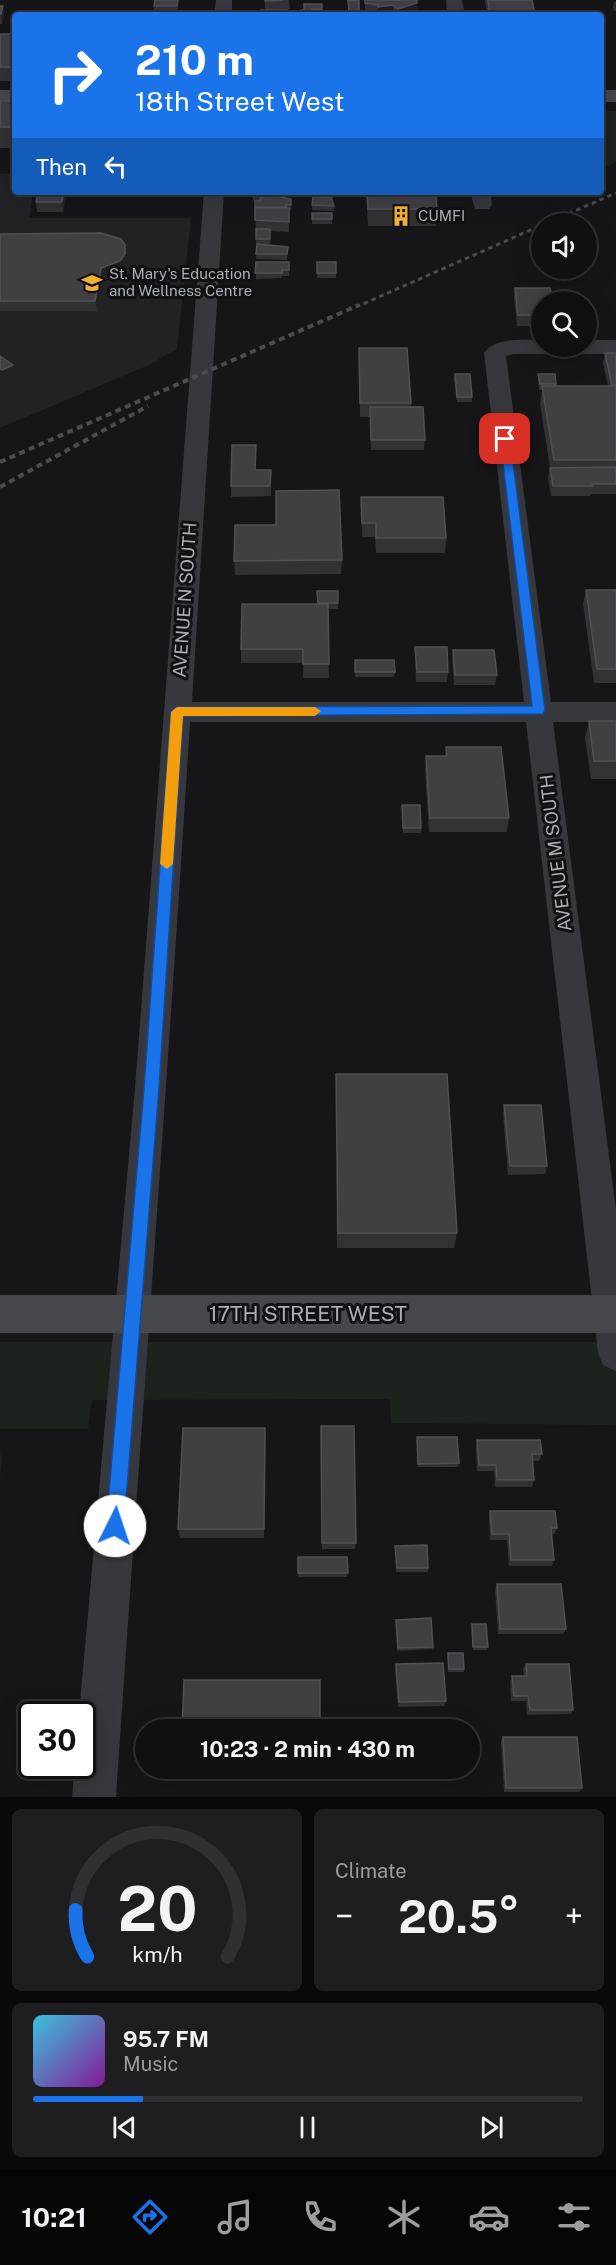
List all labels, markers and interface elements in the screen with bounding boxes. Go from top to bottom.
text: 210 m [135,35,254,84]
icon: right [36,36,114,114]
text: 18th Street West [135,85,345,117]
icon: left [99,150,132,183]
text: Then [36,154,87,180]
building icon: CUMFI [389,204,413,228]
place label: CUMFI [418,207,465,224]
map controls [531,213,597,357]
button: sound [531,213,597,279]
place label: St. Mary's Education and Wellness Centre [109,265,252,299]
school or university icon: St. Mary's Education and Wellness Centre [80,271,104,295]
button: search [531,291,597,357]
pin [479,413,530,464]
icon: arrive [488,422,521,455]
street label: AVENUE N SOUTH [169,522,200,678]
street label: AVENUE M SOUTH [535,773,576,933]
street label: 17TH STREET WEST [209,1301,407,1326]
position arrow [83,1494,147,1558]
speed limit sign: 30 [18,1701,96,1779]
text: 10:23 · 2 min · 430 m [200,1736,415,1762]
text: Climate [335,1859,407,1883]
text: 20 [117,1872,197,1945]
text: 20.5° [398,1890,520,1943]
text: − [335,1897,353,1935]
text: + [565,1897,583,1935]
text: km/h [132,1942,182,1967]
text: 95.7 FM [123,2026,209,2052]
text: Music [123,2052,178,2076]
icon: previous [108,2111,141,2144]
icon: pause [291,2111,324,2144]
icon: next [475,2111,508,2144]
icon: directions [129,2196,171,2238]
icon: music [214,2196,256,2238]
icon: phone [299,2196,341,2238]
icon: climate [383,2196,425,2238]
icon: car [468,2196,510,2238]
icon: filters [553,2196,595,2238]
text: 10:21 [21,2201,87,2233]

